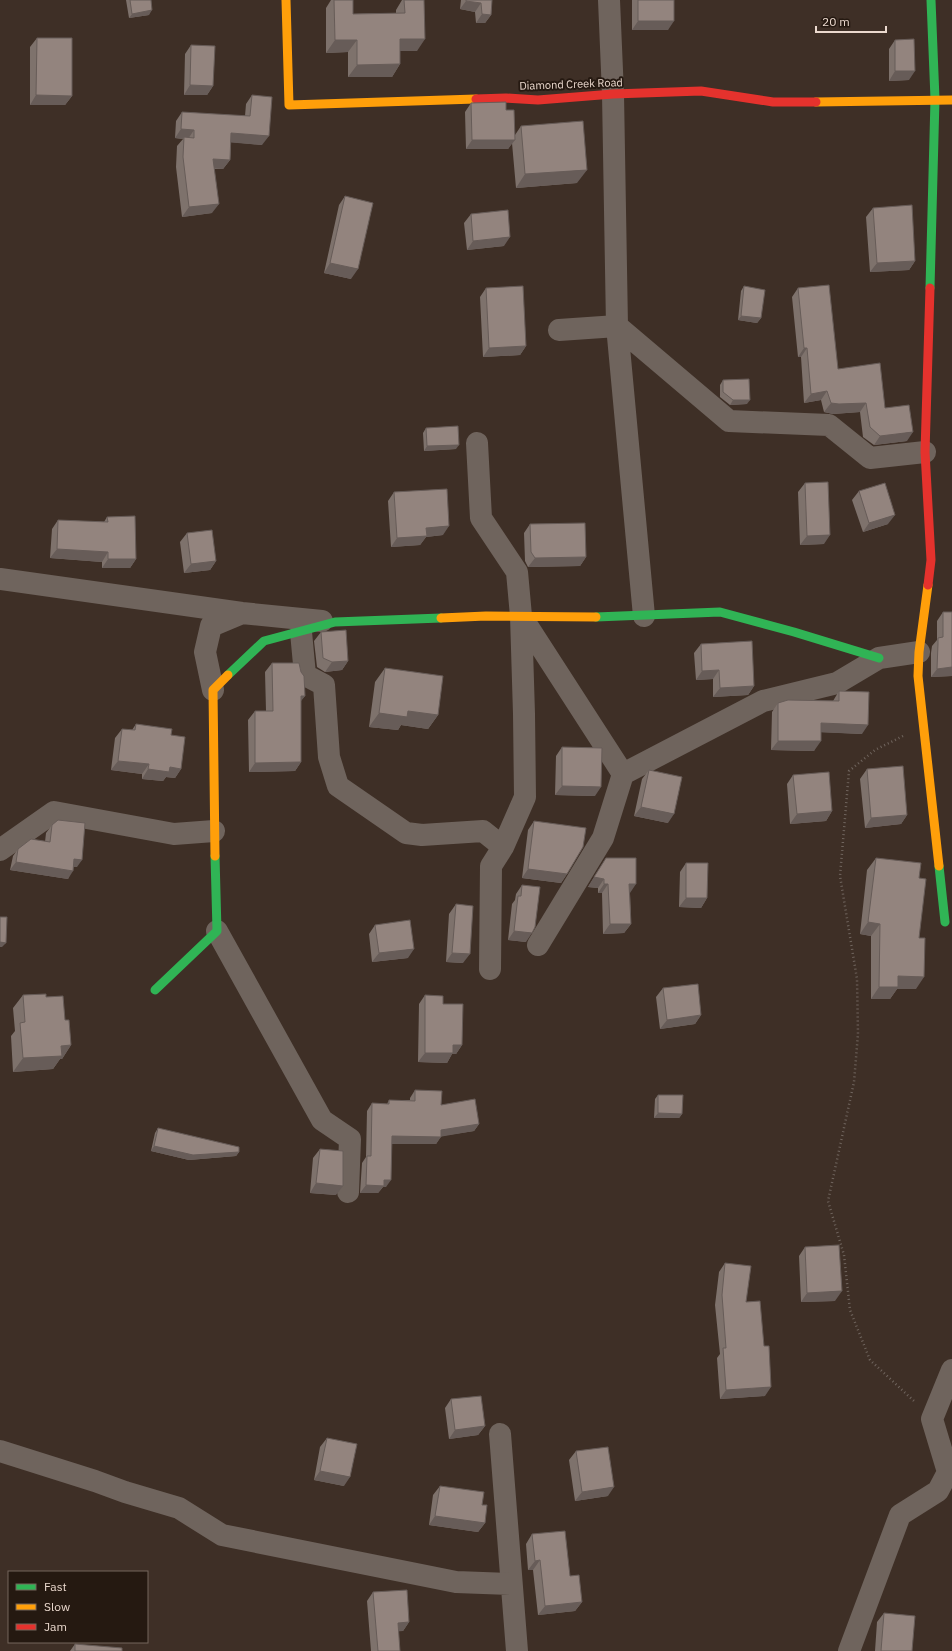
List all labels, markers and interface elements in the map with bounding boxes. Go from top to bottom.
scale bar [816,8,886,34]
text: 20 m [822,14,850,29]
street label: Diamond Creek Road [519,75,623,93]
legend [8,1571,148,1643]
text: Fast [44,1579,67,1594]
text: Slow [44,1599,70,1614]
text: Jam [44,1619,67,1634]

